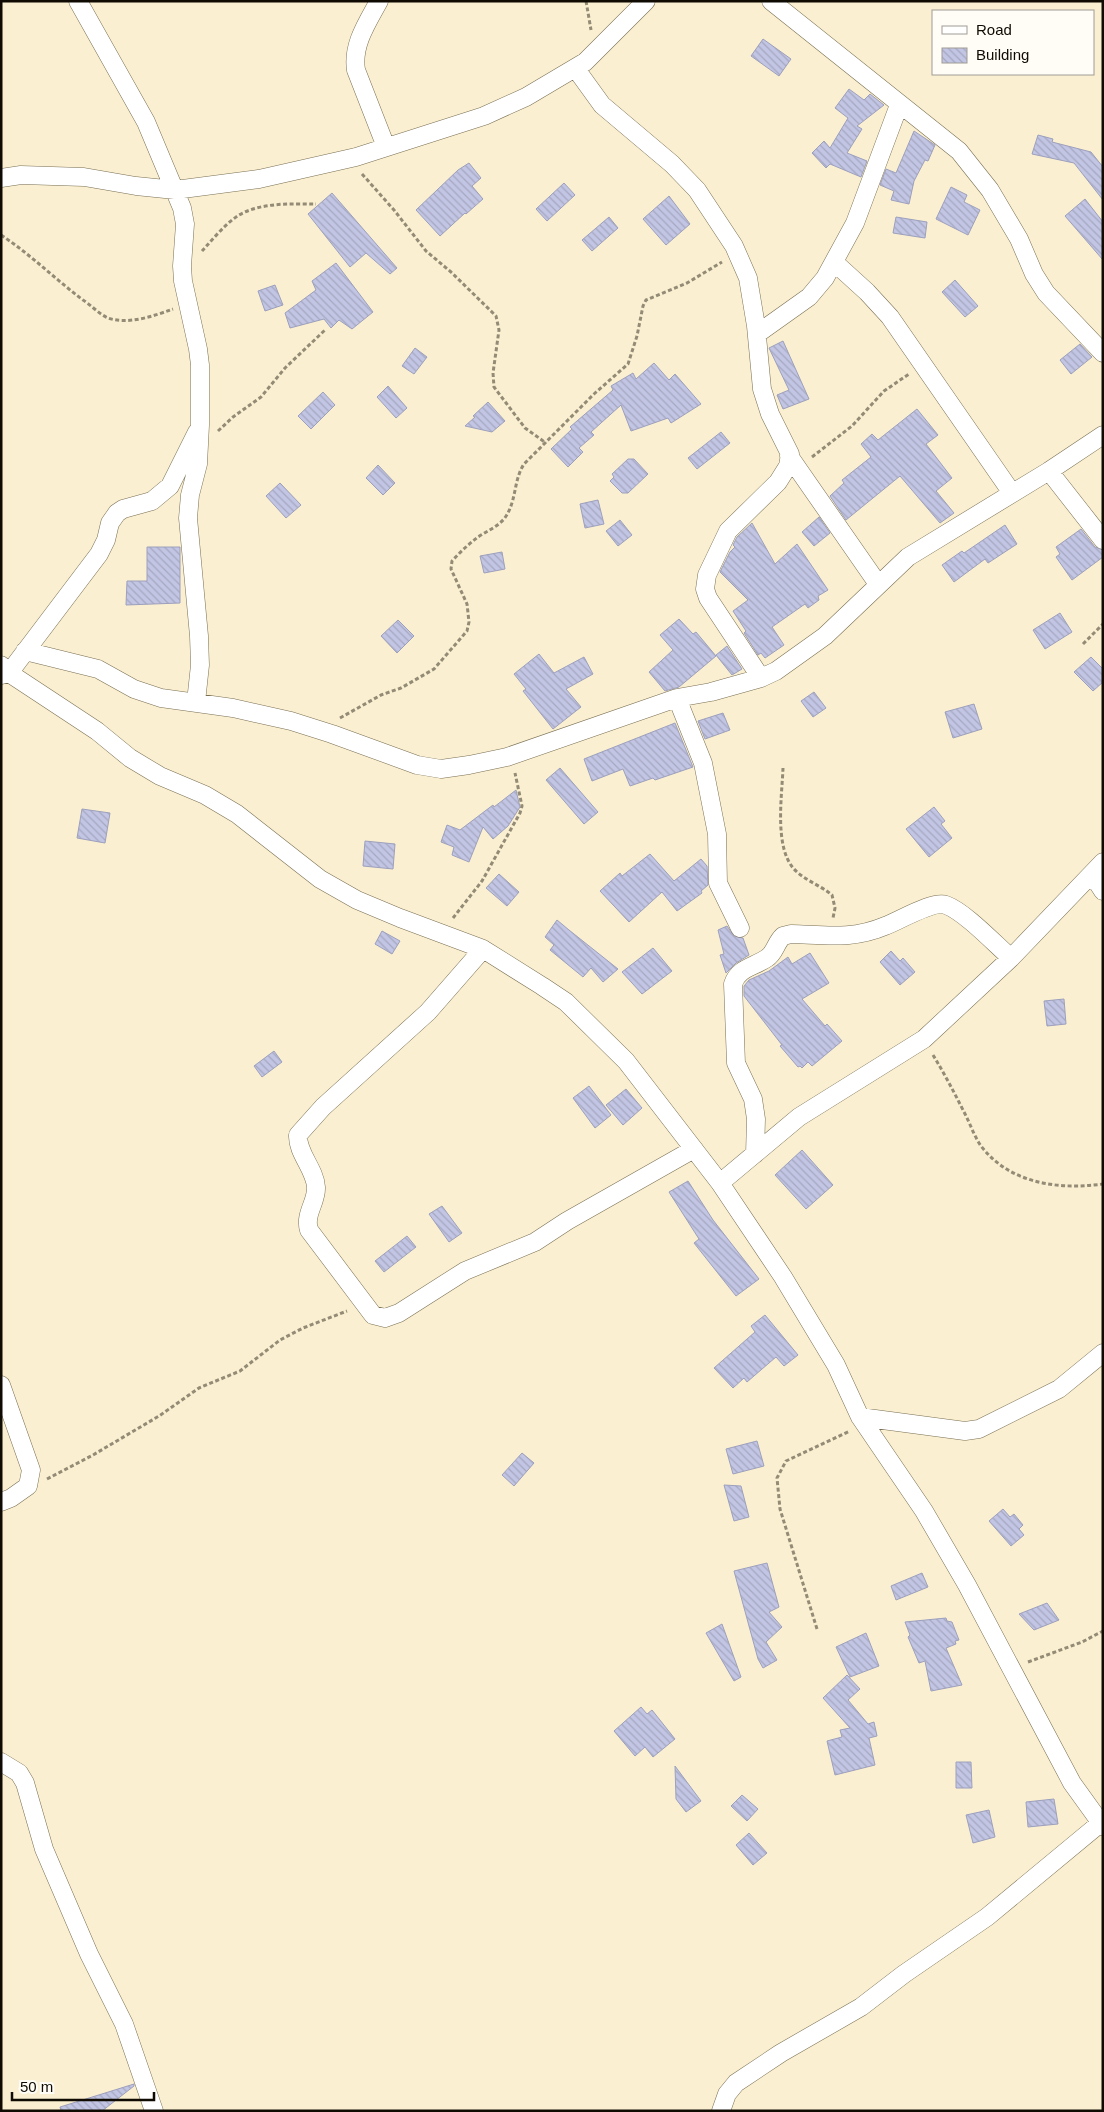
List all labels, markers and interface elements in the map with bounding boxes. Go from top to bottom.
legend [932,10,1094,75]
text: Road [976,21,1012,38]
text: Building [976,46,1029,63]
scale bar [12,2070,155,2102]
text: 50 m [20,2078,53,2095]

